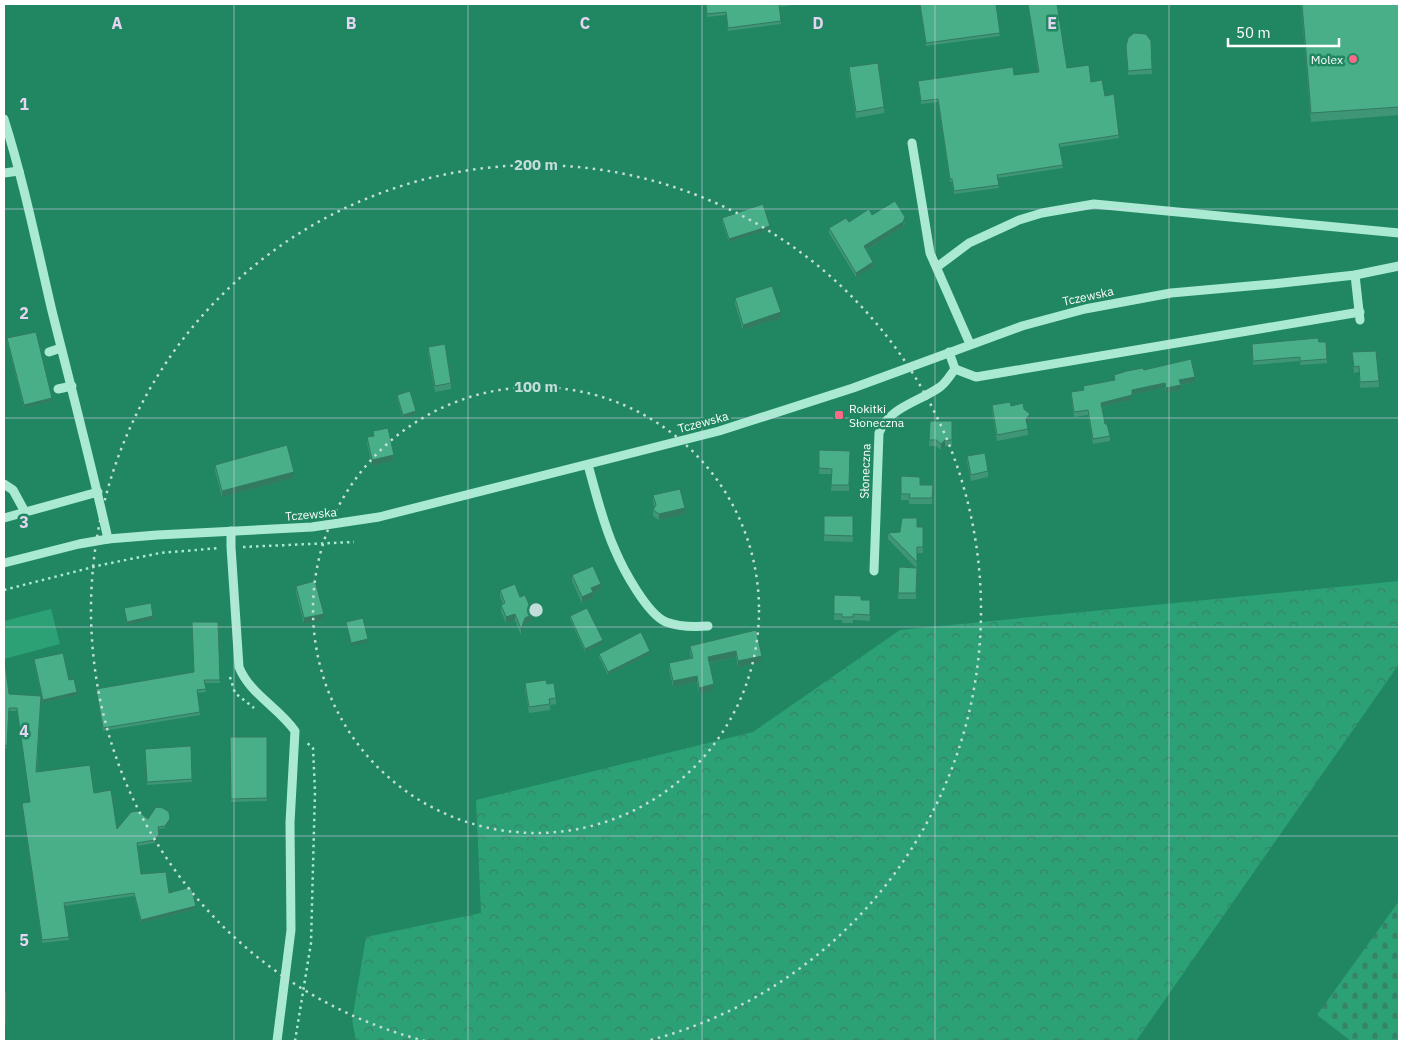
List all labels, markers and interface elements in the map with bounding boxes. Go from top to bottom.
text: A [112,13,123,33]
text: B [346,13,357,33]
text: C [580,13,590,33]
text: D [812,13,824,33]
text: E [1047,13,1057,33]
scale bar [1228,15,1339,47]
text: 50 m [1236,23,1271,42]
place label: Molex [1311,52,1343,67]
marker: Molex [1347,53,1359,65]
text: 1 [19,94,29,114]
text: 200 m [514,155,558,174]
street label: Tczewska [1061,283,1115,309]
text: 2 [19,303,29,323]
text: 100 m [514,377,558,396]
place label: Rokitki Słoneczna [849,401,905,430]
street label: Tczewska [676,408,731,436]
marker: Rokitki Słoneczna [833,409,845,421]
street label: Słoneczna [857,443,873,499]
street label: Tczewska [285,504,338,524]
text: 3 [19,512,29,532]
centre of rings [527,601,545,619]
text: 4 [19,721,29,741]
text: 5 [19,930,29,950]

